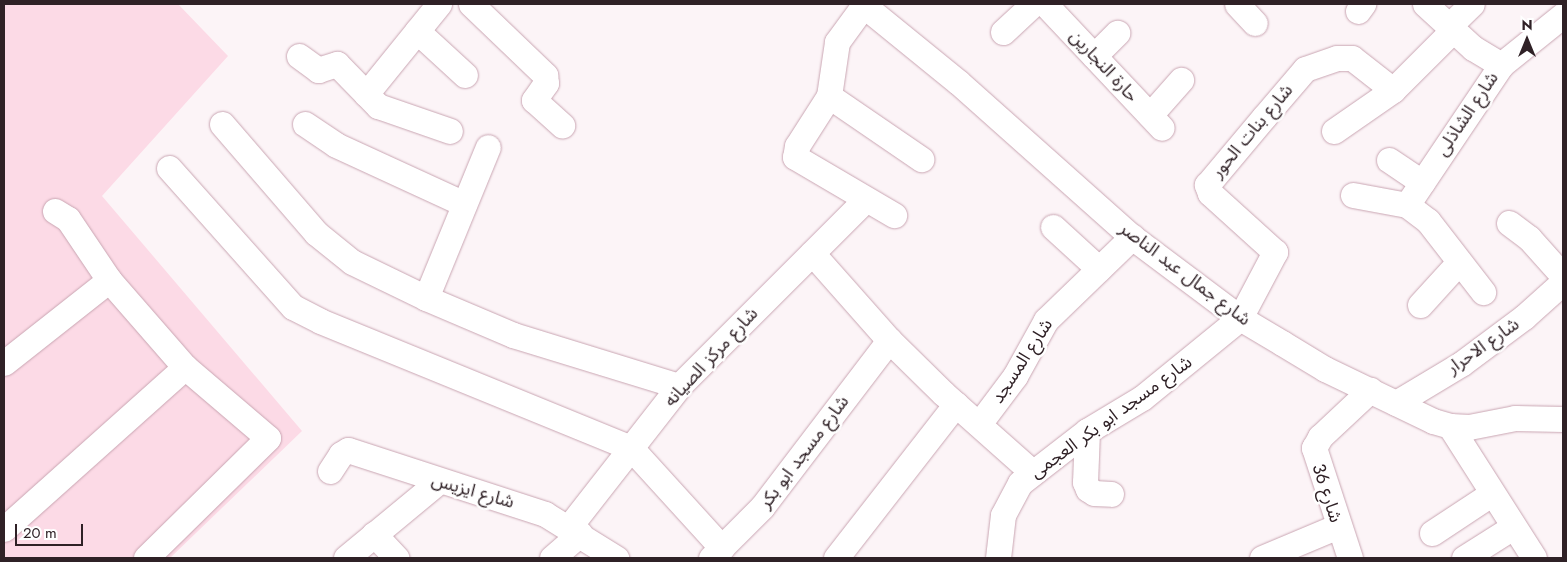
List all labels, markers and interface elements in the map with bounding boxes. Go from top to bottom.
north arrow [1502,15,1552,65]
text: N [1521,15,1533,35]
street label: حارة النجارين [1065,25,1143,107]
street label: شارع الشاذلى [1431,68,1503,160]
street label: شارع بنات الحور [1207,80,1297,182]
street label: شارع جمال عبد الناصر [1115,218,1255,330]
street label: شارع مركز الصيانه [659,303,763,411]
street label: شارع الاحرار [1443,313,1523,379]
street label: شارع المسجد [987,315,1057,407]
street label: شارع مسجد ابو بكر العجمى [1026,351,1196,483]
street label: شارع مسجد ابو بكر [755,391,853,513]
street label: شارع 36 [1307,461,1347,525]
street label: شارع ايزيس [429,469,517,513]
scale bar [18,514,85,546]
text: 20 m [23,522,57,544]

